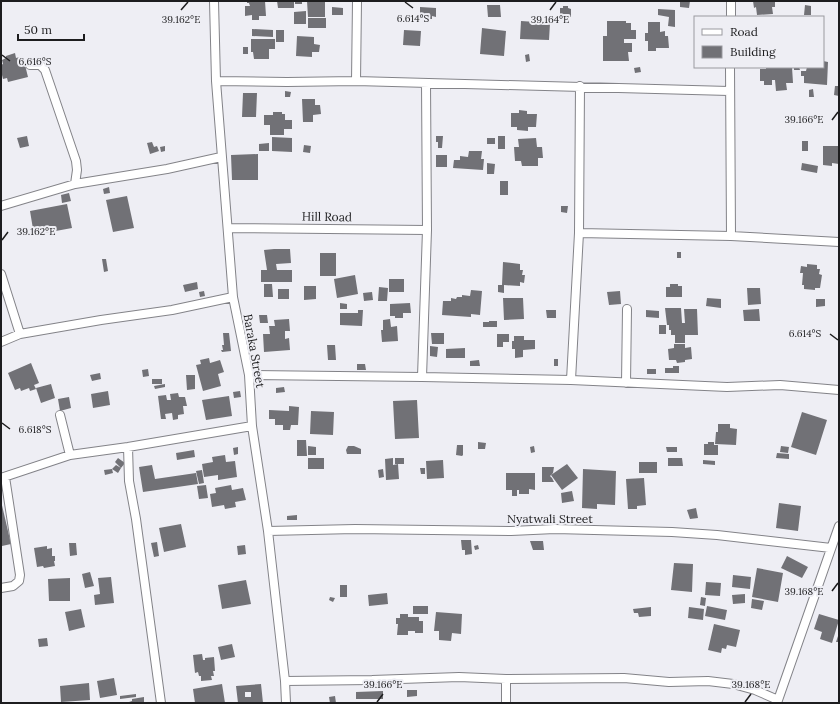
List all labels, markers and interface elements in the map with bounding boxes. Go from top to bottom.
text: 6.614°S [397,12,430,25]
text: 39.162°E [162,13,200,26]
text: 39.164°E [531,13,569,26]
scale bar [18,16,84,42]
legend [694,16,824,68]
text: 50 m [24,22,52,37]
text: Road [730,24,758,39]
text: Building [730,44,776,59]
text: 6.616°S [18,55,52,68]
text: 39.166°E [784,113,824,126]
street label: Hill Road [302,209,352,224]
text: 39.162°E [17,225,55,238]
street label: Baraka Street [241,313,268,389]
text: 6.614°S [789,327,822,340]
text: 6.618°S [19,423,52,436]
street label: Nyatwali Street [507,511,593,526]
text: 39.168°E [785,585,823,598]
text: 39.166°E [363,678,403,691]
text: 39.168°E [732,678,770,691]

